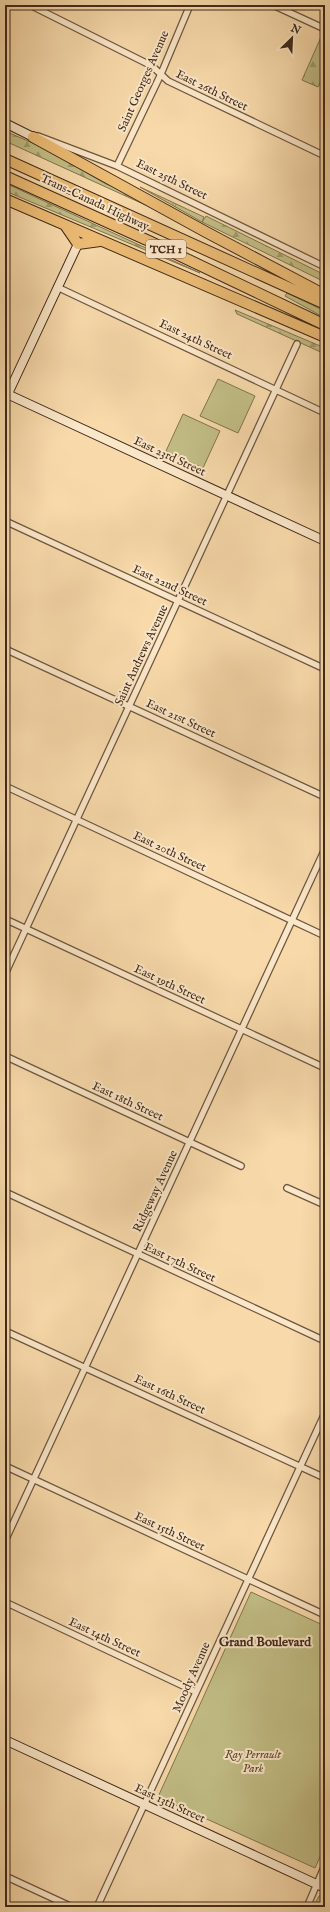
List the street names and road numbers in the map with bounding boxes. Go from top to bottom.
street label: Saint Georges Avenue [114,28,173,134]
street label: East 26th Street [173,67,250,114]
street label: East 25th Street [134,156,210,203]
street label: Trans-Canada Highway [38,171,152,234]
road number: TCH 1 [146,240,186,258]
street label: East 24th Street [157,316,235,363]
street label: East 23rd Street [131,433,208,480]
street label: East 22nd Street [130,562,210,609]
street label: Saint Andrews Avenue [111,602,172,708]
street label: East 21st Street [143,696,218,741]
street label: East 20th Street [131,828,209,875]
street label: East 19th Street [132,961,208,1008]
street label: East 18th Street [90,1078,166,1124]
street label: Ridgeway Avenue [130,1147,181,1235]
street label: East 17th Street [142,1239,218,1286]
street label: East 16th Street [132,1371,208,1418]
street label: East 15th Street [132,1509,207,1554]
street label: East 14th Street [66,1614,143,1661]
street label: Moody Avenue [169,1639,214,1715]
street label: East 13th Street [132,1781,208,1826]

